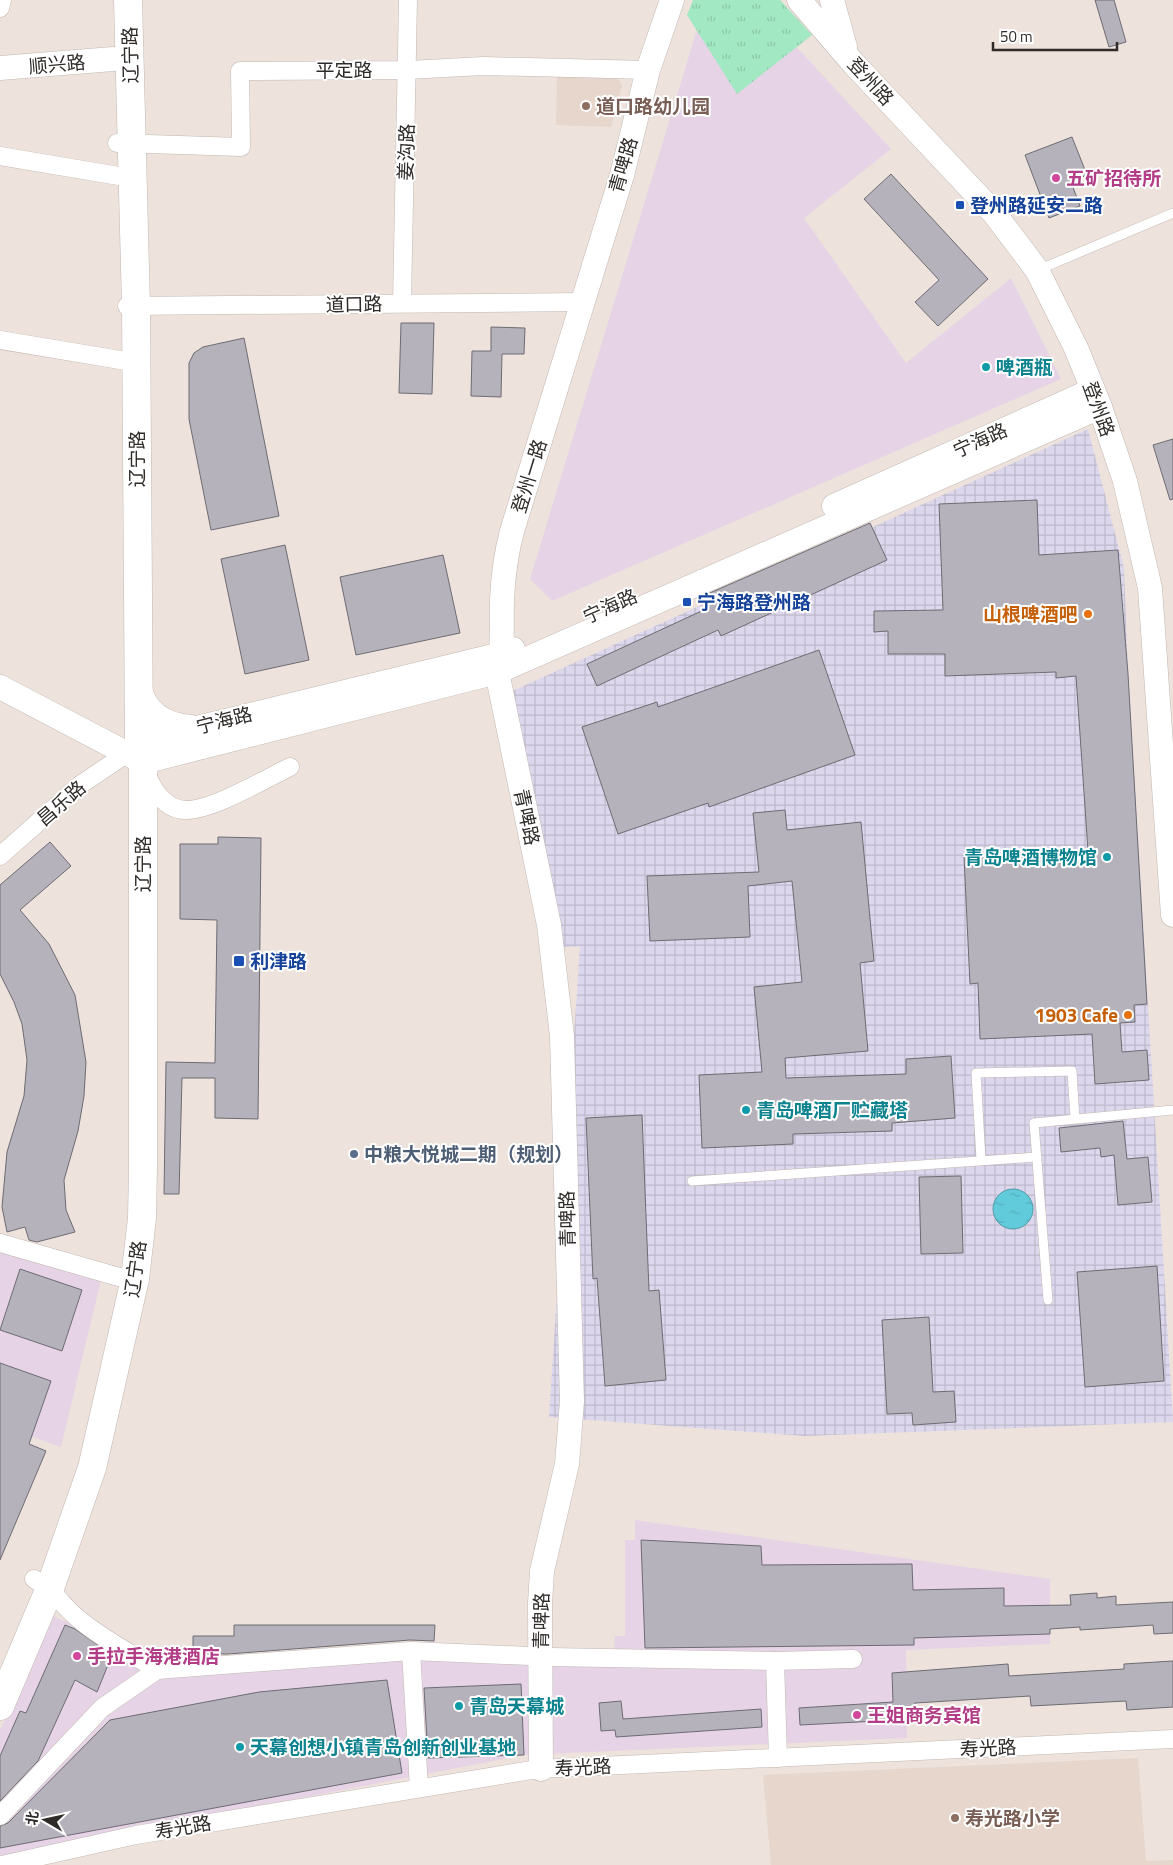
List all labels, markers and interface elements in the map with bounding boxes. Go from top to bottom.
scale bar [993,20,1117,52]
text: 50 m [1000,25,1033,48]
street label: 辽宁路 [115,26,144,84]
street label: 顺兴路 [27,47,87,80]
street label: 登州路 [841,50,901,111]
street label: 平定路 [315,55,373,84]
place label: 道口路幼儿园 [596,91,710,120]
marker: 道口路幼儿园 [580,100,592,112]
street label: 姜沟路 [390,123,421,181]
street label: 青啤路 [601,133,644,196]
place label: 五矿招待所 [1066,163,1161,192]
marker: 五矿招待所 [1050,172,1062,184]
place label: 登州路延安二路 [970,190,1103,219]
marker: 登州路延安二路 [954,199,966,211]
street label: 道口路 [325,289,383,318]
place label: 啤酒瓶 [996,352,1053,381]
marker: 啤酒瓶 [980,361,992,373]
street label: 登州路 [1076,377,1123,441]
street label: 宁海路 [948,415,1012,464]
street label: 辽宁路 [122,430,151,488]
street label: 登州一路 [504,435,554,516]
street label: 宁海路 [578,581,642,630]
place label: 宁海路登州路 [697,587,811,616]
marker: 宁海路登州路 [681,596,693,608]
place label: 山根啤酒吧 [983,599,1078,628]
marker: 山根啤酒吧 [1082,608,1094,620]
street label: 宁海路 [193,699,255,740]
street label: 昌乐路 [30,773,92,832]
street label: 青啤路 [507,786,548,848]
street label: 辽宁路 [128,835,157,893]
place label: 青岛啤酒博物馆 [964,842,1097,871]
marker: 青岛啤酒博物馆 [1101,851,1113,863]
place label: 利津路 [250,946,307,975]
marker: 利津路 [232,954,246,968]
place label: 1903 Cafe [1035,1000,1118,1029]
marker: 1903 Cafe [1122,1009,1134,1021]
place label: 青岛啤酒厂贮藏塔 [756,1095,908,1124]
marker: 青岛啤酒厂贮藏塔 [740,1104,752,1116]
place label: 中粮大悦城二期（规划） [364,1139,573,1168]
marker: 中粮大悦城二期（规划） [348,1148,360,1160]
street label: 青啤路 [552,1190,581,1248]
street label: 辽宁路 [116,1239,153,1299]
street label: 青啤路 [526,1592,555,1650]
place label: 手拉手海港酒店 [87,1641,220,1670]
marker: 手拉手海港酒店 [71,1650,83,1662]
place label: 青岛天幕城 [469,1691,564,1720]
marker: 青岛天幕城 [453,1700,465,1712]
place label: 王姐商务宾馆 [867,1700,981,1729]
marker: 王姐商务宾馆 [851,1709,863,1721]
place label: 天幕创想小镇青岛创新创业基地 [250,1732,516,1761]
street label: 寿光路 [959,1732,1017,1763]
marker: 天幕创想小镇青岛创新创业基地 [234,1741,246,1753]
street label: 寿光路 [554,1751,612,1782]
north arrow [20,1795,70,1845]
place label: 寿光路小学 [965,1803,1060,1832]
street label: 寿光路 [152,1807,214,1846]
text: 北 [20,1809,43,1826]
marker: 寿光路小学 [949,1812,961,1824]

